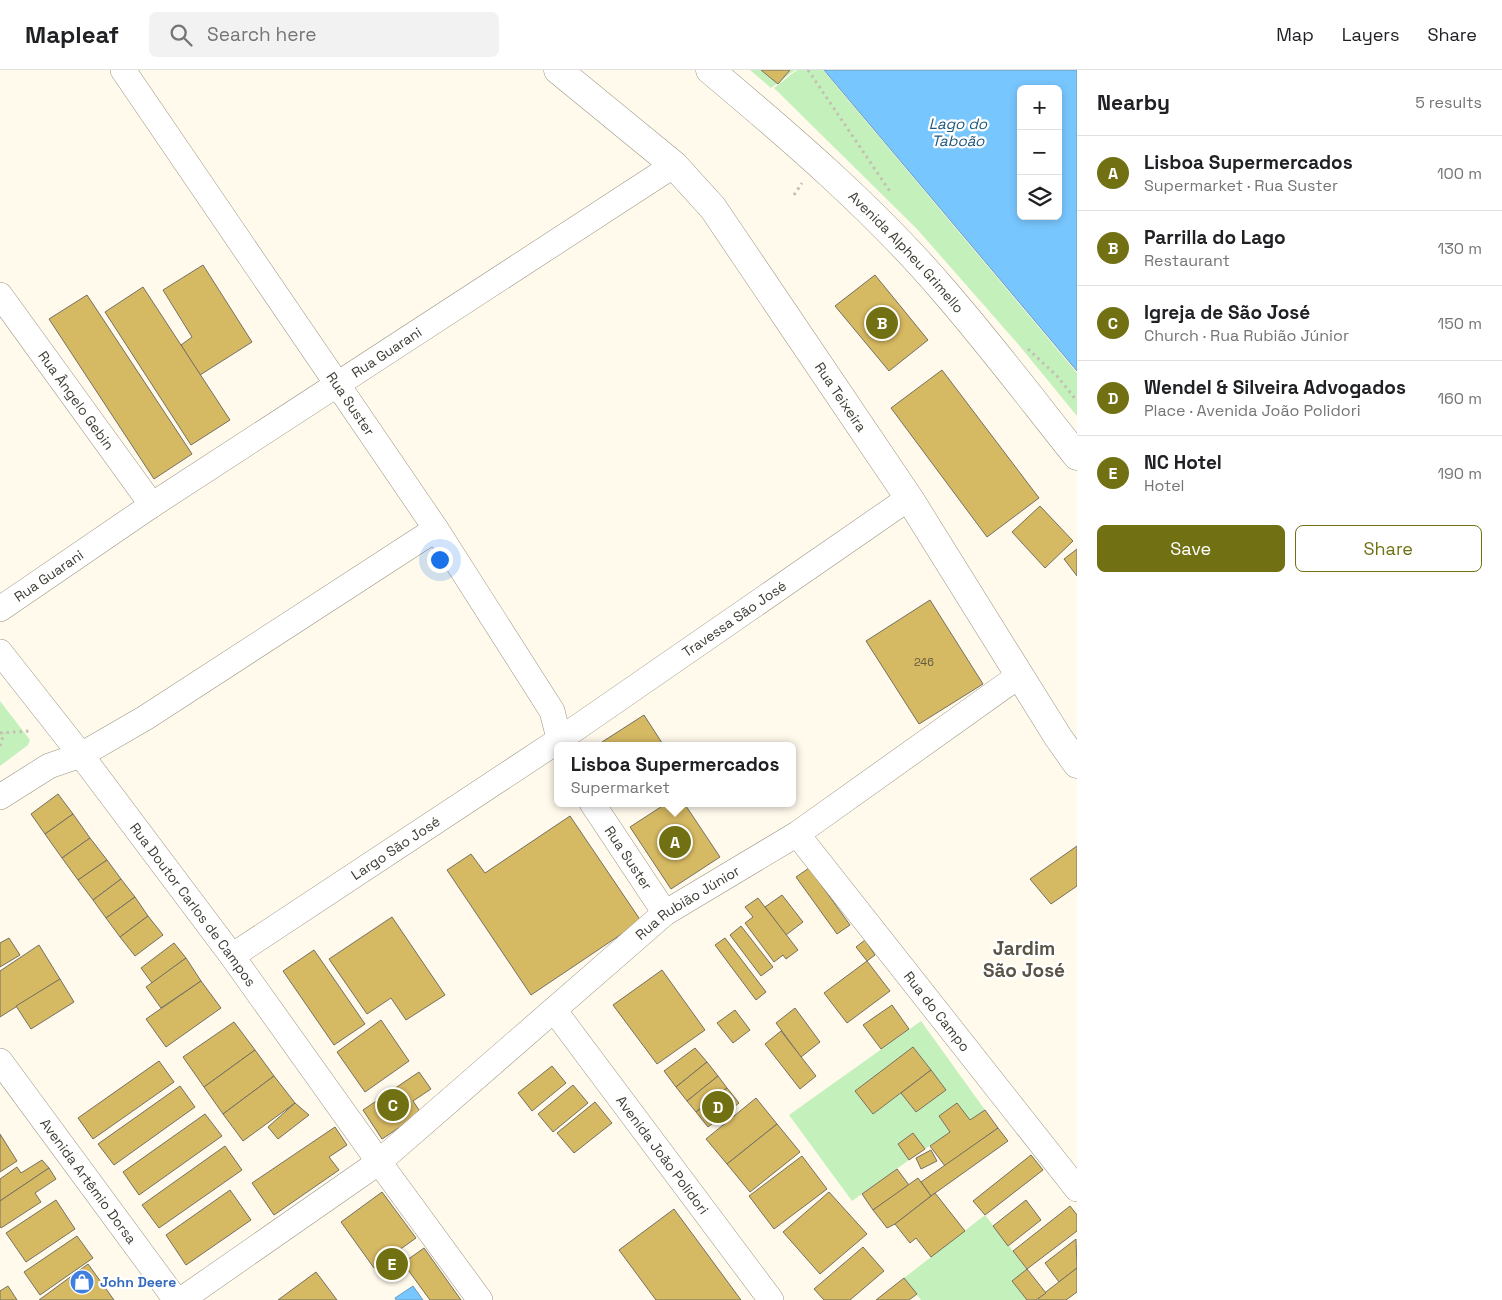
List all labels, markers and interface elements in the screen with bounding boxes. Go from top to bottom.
search box [149,12,499,57]
text: Mapleaf [25,19,119,50]
icon: search [167,21,195,49]
text: Search here [207,22,317,47]
text: Map [1276,23,1314,46]
text: Layers [1342,23,1399,46]
text: Share [1427,23,1477,46]
map controls [1017,85,1062,220]
button: + [1017,85,1062,130]
text: Nearby [1097,89,1170,116]
text: 5 results [1415,92,1482,113]
water label: Lago do Taboão [929,114,988,150]
button: − [1017,130,1062,175]
text: Lisboa Supermercados [1144,150,1353,175]
text: A [1108,163,1118,184]
text: 100 m [1437,163,1482,184]
button: layers [1017,175,1062,220]
text: Supermarket · Rua Suster [1144,175,1338,196]
street label: Avenida Alpheu Grimello [845,187,968,317]
text: Parrilla do Lago [1144,225,1286,250]
text: B [1108,238,1118,259]
text: 130 m [1438,238,1482,259]
text: Restaurant [1144,250,1230,271]
text: Igreja de São José [1144,300,1310,325]
pin: B [866,304,898,342]
text: C [1108,313,1118,334]
text: 150 m [1438,313,1482,334]
street label: Rua Guarani [348,323,425,382]
text: Church · Rua Rubião Júnior [1144,325,1349,346]
street label: Rua Ângelo Gebin [34,347,118,453]
street label: Rua Teixeira [811,359,871,435]
street label: Rua Suster [323,368,379,439]
text: Wendel & Silveira Advogados [1144,375,1406,400]
text: D [1108,388,1118,409]
text: 160 m [1437,388,1482,409]
text: Place · Avenida João Polidori [1144,400,1361,421]
text: NC Hotel [1144,450,1222,475]
text: E [1109,463,1117,484]
text: 190 m [1437,463,1482,484]
text: Hotel [1144,475,1185,496]
button: Save [1097,525,1285,572]
button: Share [1295,525,1482,572]
street label: Rua Guarani [11,546,87,606]
your location [427,547,453,573]
street label: Travessa São José [679,576,790,661]
house number: 246 [914,655,934,669]
popup [554,742,796,807]
text: Lisboa Supermercados [571,752,779,777]
text: Supermarket [571,777,670,798]
street label: Largo São José [348,812,443,884]
street label: Rua Doutor Carlos de Campos [126,819,260,990]
street label: Rua Suster [601,822,656,893]
pin: A [659,823,691,861]
street label: Rua Rubião Júnior [632,861,743,944]
district label: Jardim São José [983,936,1065,983]
street label: Rua do Campo [900,968,974,1055]
pin: C [377,1086,409,1124]
pin: D [702,1088,734,1126]
street label: Avenida João Polidori [612,1092,713,1218]
street label: Avenida Artêmio Dorsa [36,1115,141,1247]
pin: E [376,1245,408,1283]
shop icon: John Deere [69,1269,95,1295]
place label: John Deere [100,1273,176,1291]

